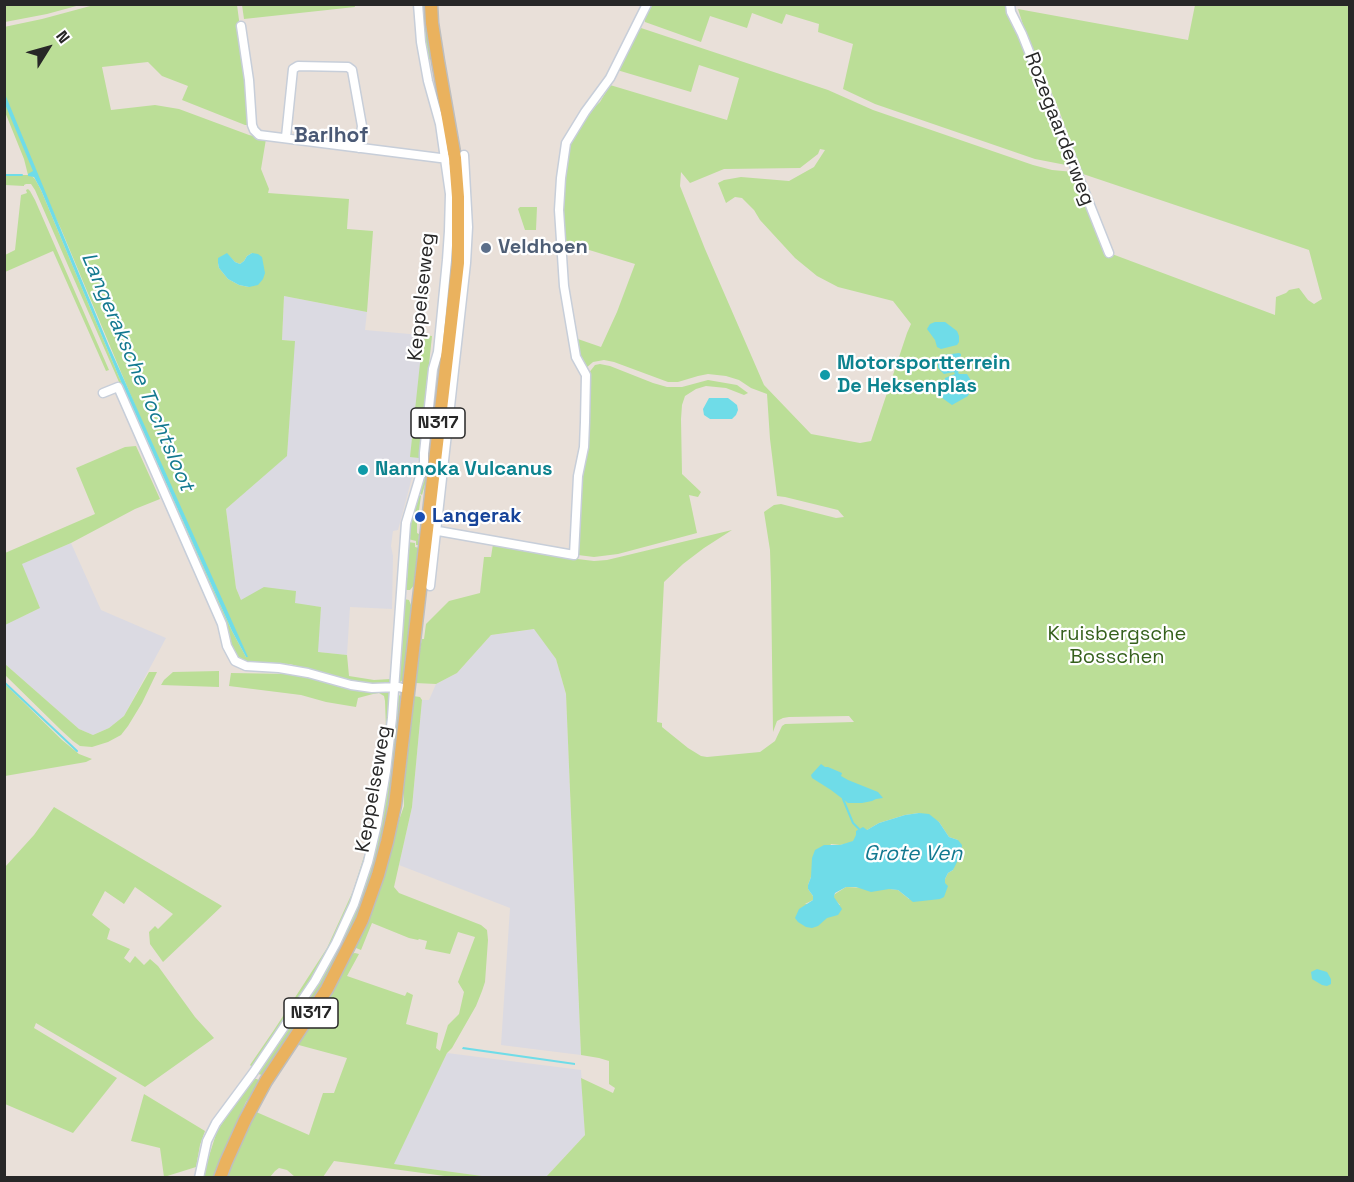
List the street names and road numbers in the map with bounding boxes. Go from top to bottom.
street label: Rozegaarderweg [1019,49,1099,209]
street label: Keppelseweg [403,232,441,362]
road number: N317 [411,408,465,438]
street label: Keppelseweg [351,723,397,855]
road number: N317 [284,998,338,1028]

